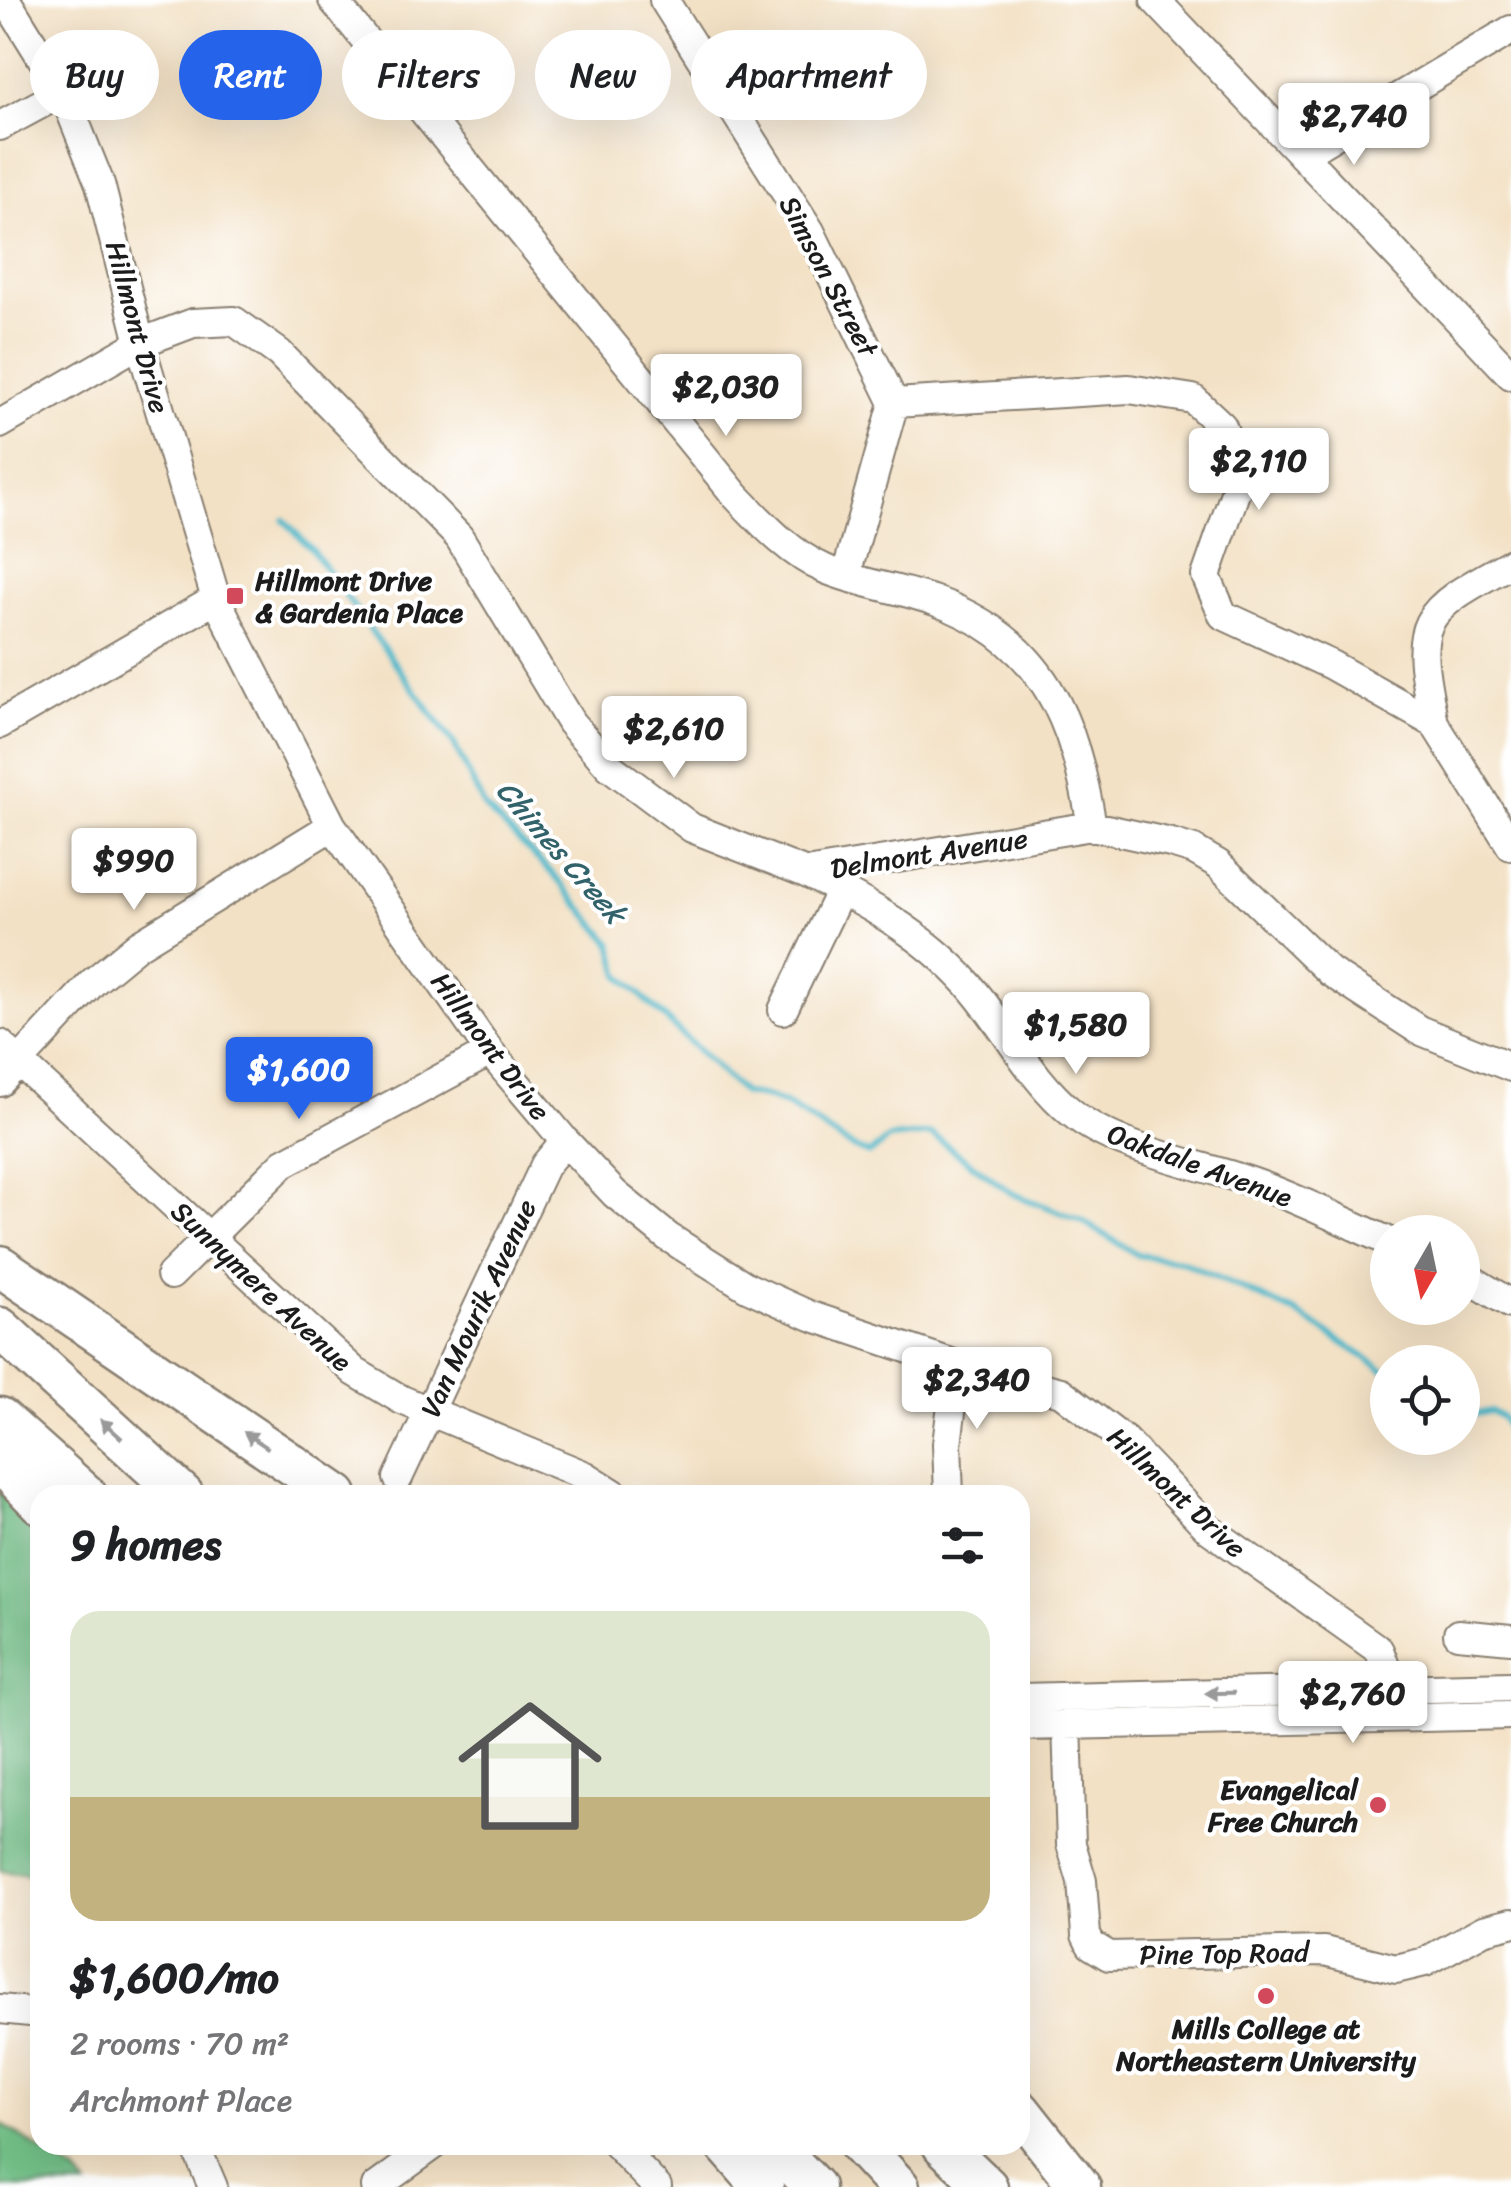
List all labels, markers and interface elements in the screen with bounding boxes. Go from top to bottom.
chip: Buy [30,30,159,120]
chip: Rent [179,30,322,120]
chip: Filters [342,30,515,120]
chip: New [535,30,671,120]
chip: Apartment [691,30,927,120]
pin: $2,740 [1273,83,1435,168]
text: $2,740 [1300,87,1408,144]
street label: Simson Street [765,187,893,367]
street label: Hillmont Drive [91,235,184,419]
pin: $2,030 [645,354,807,439]
text: $2,030 [673,358,779,415]
pin: $2,110 [1178,428,1340,513]
text: $2,110 [1211,432,1307,489]
place label: Hillmont Drive & Gardenia Place [255,556,463,637]
marker: Hillmont Drive & Gardenia Place [224,585,246,607]
pin: $2,610 [593,696,755,781]
text: $2,610 [624,700,724,757]
water label: Chimes Creek [482,767,642,940]
street label: Delmont Avenue [827,814,1031,893]
pin: $990 [75,828,193,913]
text: $990 [93,832,175,889]
street label: Hillmont Drive [418,961,563,1132]
pin: $1,580 [995,992,1157,1077]
text: $1,580 [1025,996,1127,1053]
pin: $1,600 [218,1037,380,1122]
text: $1,600 [248,1041,350,1098]
street label: Oakdale Avenue [1100,1109,1299,1222]
street label: Sunnymere Avenue [159,1188,364,1384]
street label: Van Mourik Avenue [406,1191,551,1425]
north arrow [1370,1215,1480,1325]
map controls [1370,1215,1480,1455]
button: locate [1370,1345,1480,1455]
pin: $2,340 [896,1347,1058,1432]
text: $2,340 [924,1351,1030,1408]
street label: Hillmont Drive [1095,1414,1258,1571]
one-way arrow [99,1419,124,1441]
one-way arrow [243,1431,270,1450]
text: 9 homes [70,1508,221,1582]
icon: filters [935,1518,990,1573]
pin: $2,760 [1272,1661,1434,1746]
text: $2,760 [1300,1665,1406,1722]
icon: home [440,1676,620,1856]
one-way arrow [1203,1685,1235,1701]
place label: Evangelical Free Church [1207,1765,1359,1846]
marker: Evangelical Free Church [1367,1794,1389,1816]
street label: Pine Top Road [1139,1927,1311,1979]
text: $1,600/mo [70,1941,279,2015]
marker: Mills College at Northeastern University [1255,1985,1277,2007]
place label: Mills College at Northeastern University [1115,2004,1417,2085]
text: 2 rooms · 70 m² [70,2015,289,2072]
text: Archmont Place [70,2072,292,2129]

